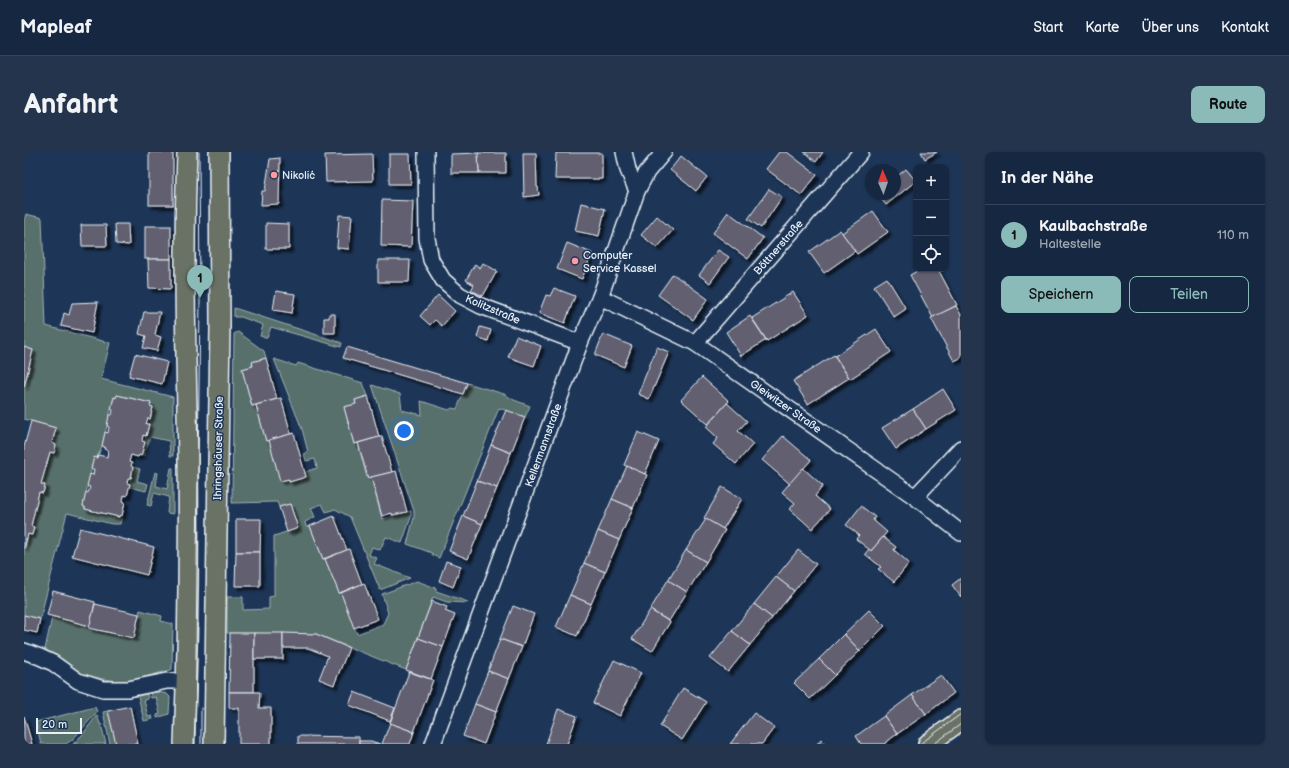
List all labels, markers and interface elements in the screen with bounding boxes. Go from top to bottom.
text: Mapleaf [20,16,92,39]
text: Start [1033,19,1063,36]
text: Karte [1085,19,1119,36]
text: Über uns [1141,19,1199,36]
text: Kontakt [1221,19,1269,36]
button: Route [1191,86,1265,123]
text: Anfahrt [24,88,118,121]
north arrow [865,164,901,200]
map controls [913,164,949,272]
button: + [913,164,949,200]
text: In der Nähe [1001,168,1094,188]
place label: Nikolić [282,169,315,182]
marker: Nikolić [269,170,279,180]
button: − [913,200,949,236]
street label: Böttnerstraße [751,217,806,277]
text: Kaulbachstraße [1039,217,1147,236]
text: 1 [1011,227,1017,243]
text: 110 m [1217,227,1249,243]
button: locate [913,236,949,272]
text: Haltestelle [1039,236,1101,252]
place label: Computer Service Kassel [583,249,656,275]
marker: Computer Service Kassel [570,256,580,266]
pin: 1 [187,265,213,298]
button: Speichern [1001,276,1121,313]
button: Teilen [1129,276,1249,313]
street label: Kolitzstraße [463,292,523,327]
street label: Gleiwitzer Straße [748,377,824,436]
street label: Ihringshäuser Straße [211,396,226,500]
street label: Kellermannstraße [522,401,565,489]
your location [394,421,414,441]
scale bar [36,716,82,735]
text: 20 m [42,718,67,731]

